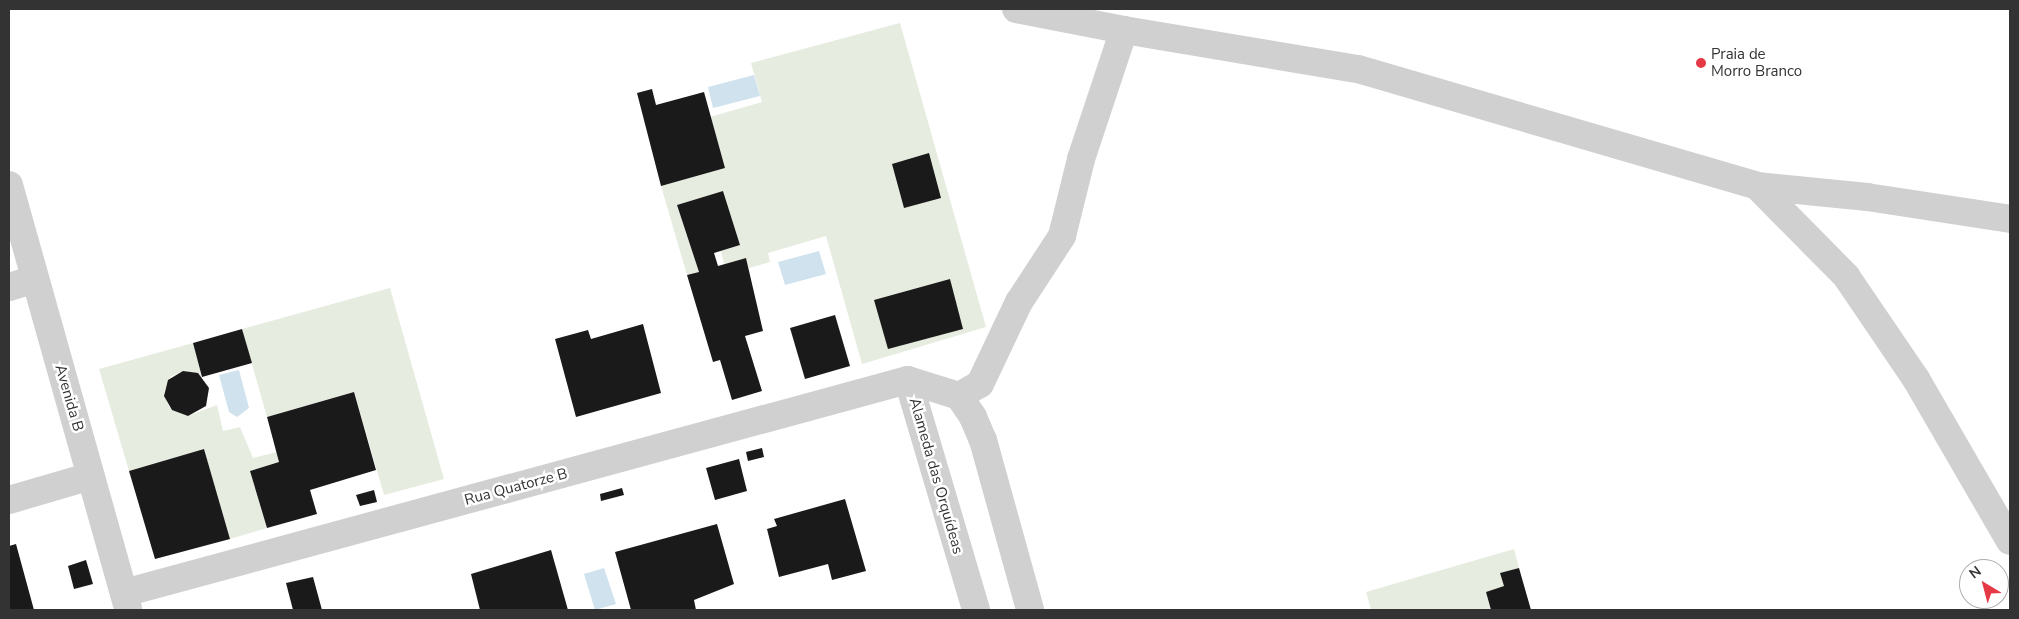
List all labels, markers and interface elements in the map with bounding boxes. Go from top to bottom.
place label: Praia de Morro Branco [1711,45,1802,80]
marker: Praia de Morro Branco [1695,57,1707,69]
street label: Avenida B [51,362,87,434]
street label: Alameda das Orquídeas [905,396,967,556]
street label: Rua Quatorze B [463,465,569,509]
north arrow [1959,559,2009,609]
text: N [1965,562,1985,583]

